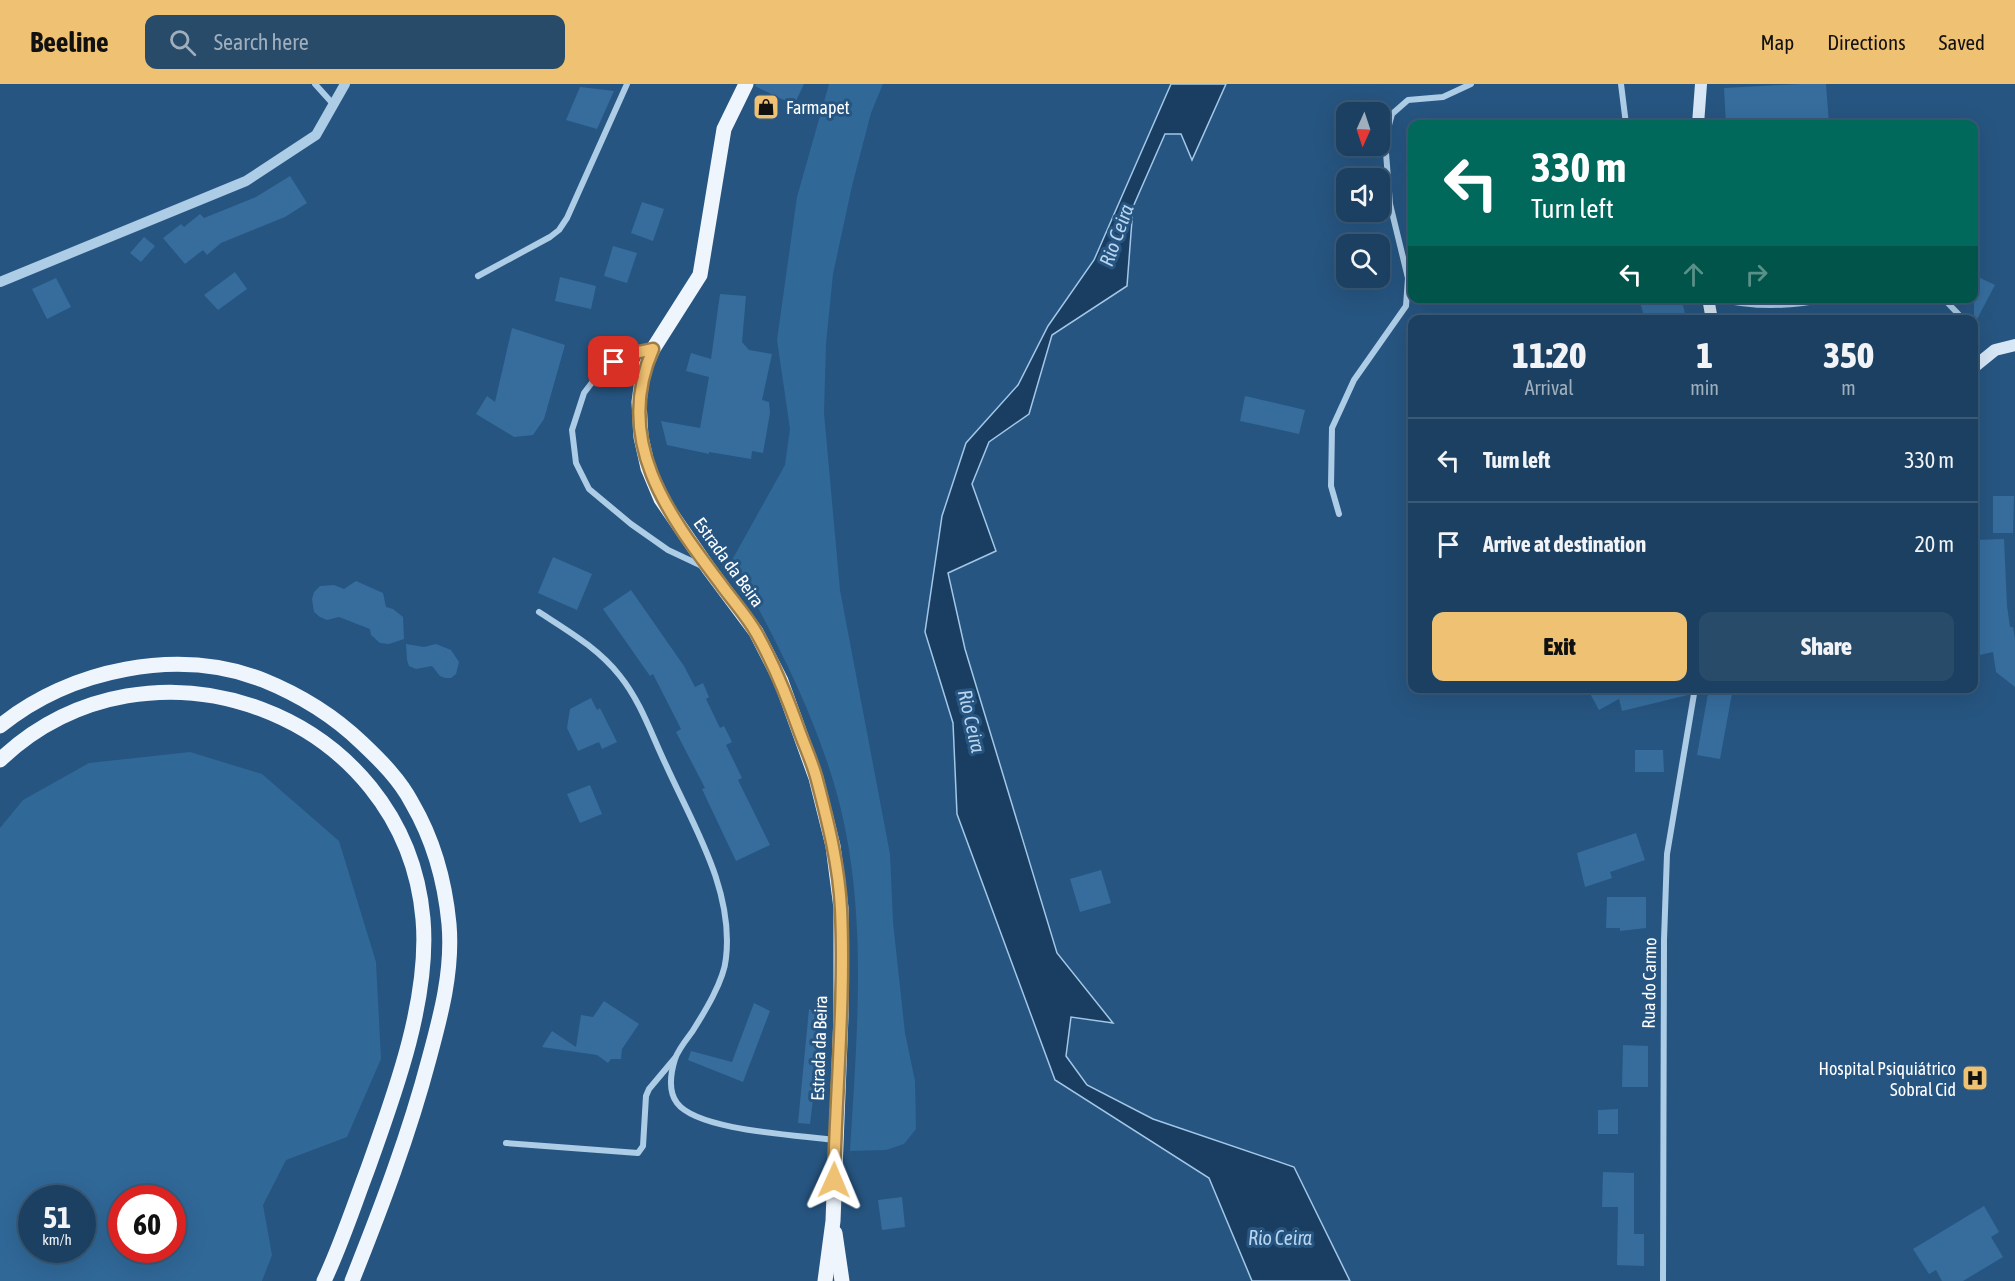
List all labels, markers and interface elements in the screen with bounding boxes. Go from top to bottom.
search box [145,15,565,69]
text: Beeline [30,26,109,58]
icon: search [166,26,199,59]
text: Search here [214,29,309,55]
text: Map [1760,30,1794,54]
text: Directions [1827,30,1906,54]
text: Saved [1939,30,1985,54]
shop icon: Farmapet [751,92,781,122]
place label: Farmapet [786,97,850,118]
north arrow [1336,102,1390,156]
map controls [1336,102,1390,288]
text: 330 m [1531,143,1626,191]
icon: left [1432,144,1510,222]
button: sound [1336,168,1390,222]
text: Turn left [1531,193,1614,224]
water label: Rio Ceira [1094,201,1138,269]
button: search [1336,234,1390,288]
icon: left [1614,258,1647,291]
icon: ahead [1677,258,1710,291]
icon: right [1740,258,1773,291]
text: 11:20 [1512,334,1586,376]
text: 1 [1696,334,1713,376]
text: 350 [1823,334,1874,376]
pin [588,336,639,387]
icon: arrive [597,345,630,378]
text: Arrival [1525,376,1574,399]
text: min [1690,376,1719,399]
text: m [1841,376,1856,399]
icon: left [1432,444,1465,477]
text: Turn left [1483,447,1550,473]
text: 330 m [1904,447,1954,473]
street label: Estrada da Beira [690,513,768,611]
icon: arrive [1432,528,1465,561]
text: Arrive at destination [1483,531,1646,557]
text: 20 m [1914,531,1954,557]
button: Exit [1432,612,1687,681]
button: Share [1699,612,1954,681]
water label: Rio Ceira [954,687,990,755]
street label: Rua do Carmo [1638,937,1660,1029]
street label: Estrada da Beira [807,995,831,1101]
place label: Hospital Psiquiátrico Sobral Cid [1818,1058,1956,1100]
hospital icon: Hospital Psiquiátrico Sobral Cid [1960,1063,1990,1093]
position arrow [802,1148,866,1212]
speed limit sign: 60 [108,1185,186,1263]
text: 51 [43,1200,71,1234]
water label: Rio Ceira [1248,1226,1312,1249]
text: km/h [42,1231,72,1248]

